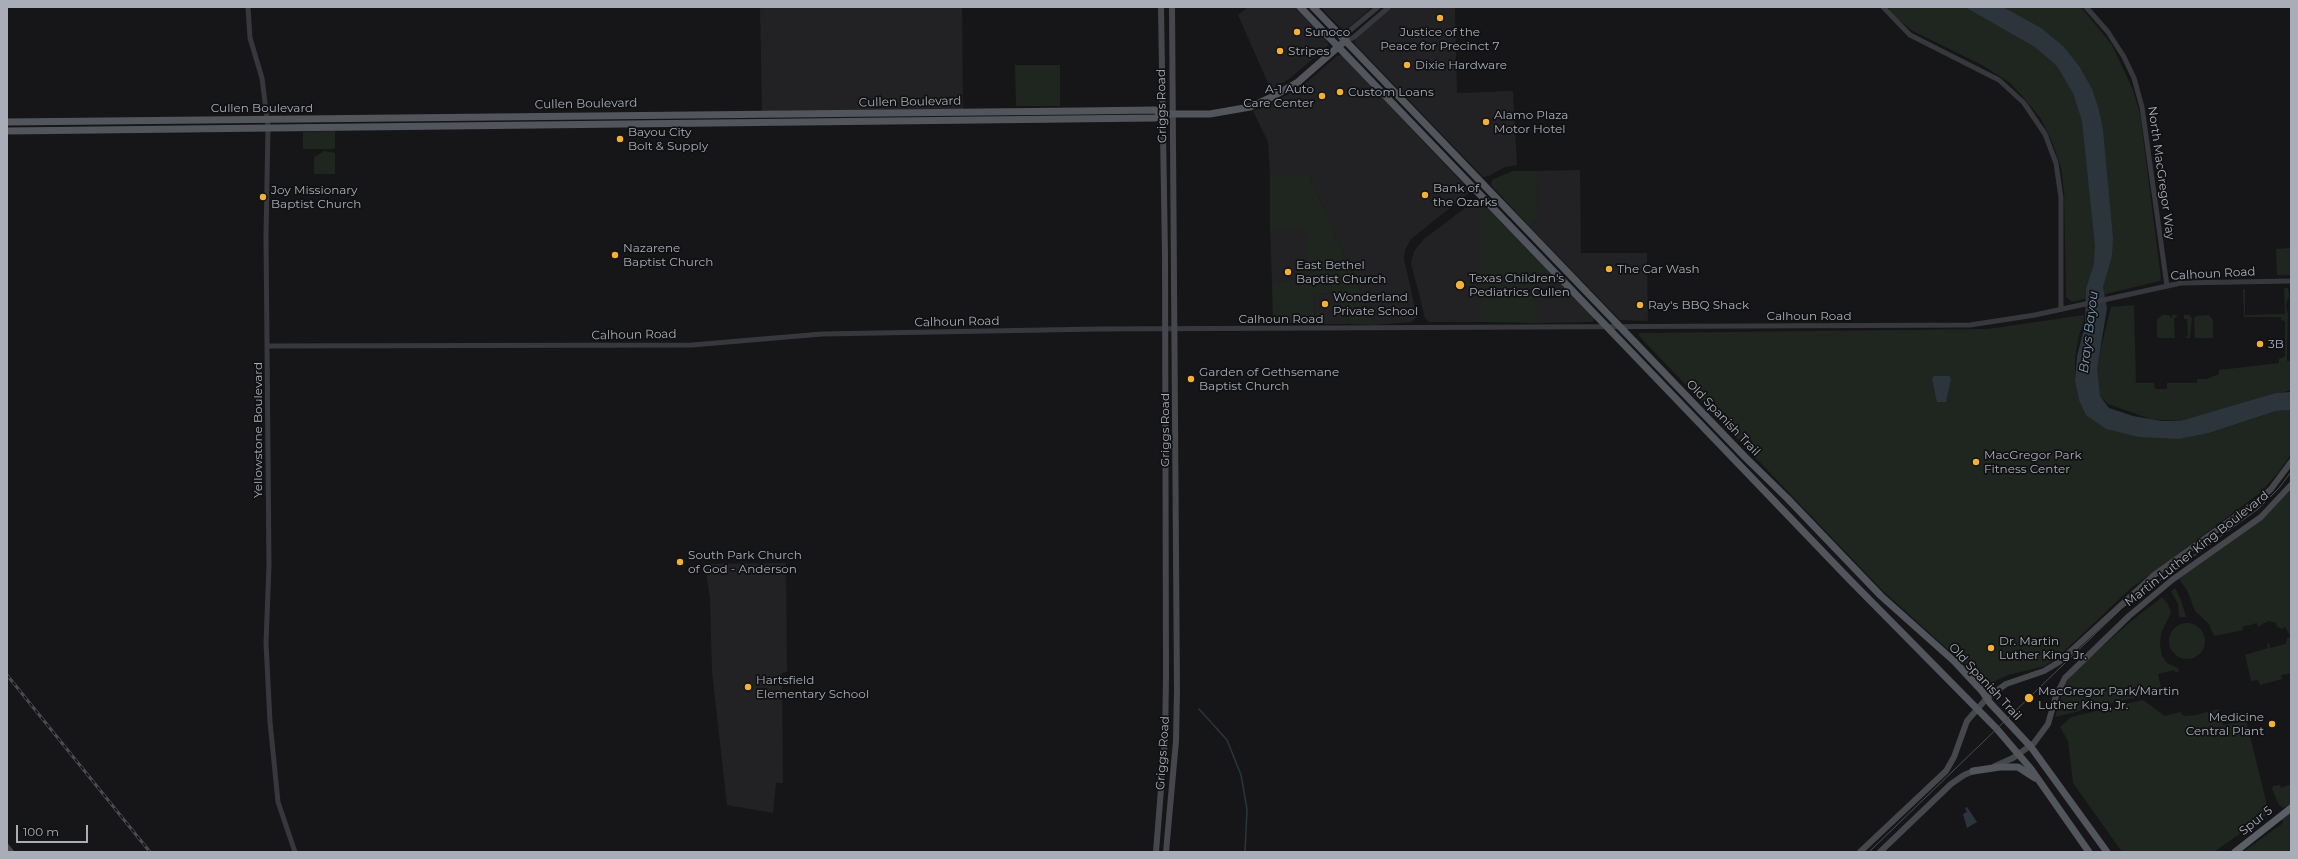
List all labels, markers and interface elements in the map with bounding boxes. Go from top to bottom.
marker: Justice of the Peace for Precinct 7 [1435,13,1445,23]
place label: Sunoco [1305,25,1350,39]
place label: Justice of the Peace for Precinct 7 [1380,25,1500,53]
marker: Sunoco [1292,27,1302,37]
place label: Stripes [1288,44,1329,58]
marker: Stripes [1275,46,1285,56]
place label: Dixie Hardware [1415,58,1507,72]
marker: Dixie Hardware [1402,60,1412,70]
street label: Griggs Road [1154,69,1170,143]
place label: A-1 Auto Care Center [1243,82,1314,110]
place label: Custom Loans [1348,85,1434,99]
marker: Custom Loans [1335,87,1345,97]
marker: A-1 Auto Care Center [1317,91,1327,101]
street label: Cullen Boulevard [859,94,961,110]
street label: Cullen Boulevard [535,96,637,112]
street label: Cullen Boulevard [211,101,313,115]
street label: North MacGregor Way [2145,105,2177,241]
place label: Alamo Plaza Motor Hotel [1494,108,1568,136]
marker: Alamo Plaza Motor Hotel [1481,117,1491,127]
place label: Bayou City Bolt & Supply [628,125,708,153]
marker: Bayou City Bolt & Supply [615,134,625,144]
place label: Bank of the Ozarks [1433,181,1497,209]
place label: Joy Missionary Baptist Church [271,183,361,211]
marker: Bank of the Ozarks [1420,190,1430,200]
marker: Joy Missionary Baptist Church [258,192,268,202]
place label: Nazarene Baptist Church [623,241,713,269]
marker: Nazarene Baptist Church [610,250,620,260]
place label: East Bethel Baptist Church [1296,258,1386,286]
place label: The Car Wash [1617,262,1700,276]
marker: The Car Wash [1604,264,1614,274]
street label: Calhoun Road [2170,265,2256,283]
marker: East Bethel Baptist Church [1283,267,1293,277]
place label: Texas Children's Pediatrics Cullen [1469,271,1570,299]
marker: Texas Children's Pediatrics Cullen [1454,279,1466,291]
place label: Wonderland Private School [1333,290,1418,318]
water label: Brays Bayou [2076,290,2102,374]
place label: Ray's BBQ Shack [1648,298,1749,312]
marker: Wonderland Private School [1320,299,1330,309]
marker: Ray's BBQ Shack [1635,300,1645,310]
street label: Calhoun Road [1766,309,1852,323]
street label: Calhoun Road [1238,312,1324,326]
street label: Calhoun Road [914,314,1000,330]
street label: Calhoun Road [591,327,677,343]
place label: 3B [2268,337,2284,351]
marker: 3B [2255,339,2265,349]
street label: Yellowstone Boulevard [251,362,265,498]
place label: Garden of Gethsemane Baptist Church [1199,365,1339,393]
marker: Garden of Gethsemane Baptist Church [1186,374,1196,384]
street label: Old Spanish Trail [1683,377,1763,459]
street label: Griggs Road [1158,393,1172,467]
place label: MacGregor Park Fitness Center [1984,448,2082,476]
marker: MacGregor Park Fitness Center [1971,457,1981,467]
street label: Martin Luther King Boulevard [2122,488,2272,610]
place label: South Park Church of God - Anderson [688,548,802,576]
marker: South Park Church of God - Anderson [675,557,685,567]
place label: Dr. Martin Luther King Jr. [1999,634,2087,662]
street label: Old Spanish Trail [1946,640,2024,724]
marker: Dr. Martin Luther King Jr. [1986,643,1996,653]
place label: Hartsfield Elementary School [756,673,869,701]
marker: Hartsfield Elementary School [743,682,753,692]
place label: MacGregor Park/Martin Luther King, Jr. [2038,684,2179,712]
marker: MacGregor Park/Martin Luther King, Jr. [2023,692,2035,704]
place label: Medicine Central Plant [2186,710,2264,738]
street label: Griggs Road [1153,716,1173,790]
marker: Medicine Central Plant [2267,719,2277,729]
street label: Spur 5 [2237,803,2275,839]
scale bar [18,817,90,843]
text: 100 m [23,824,59,839]

